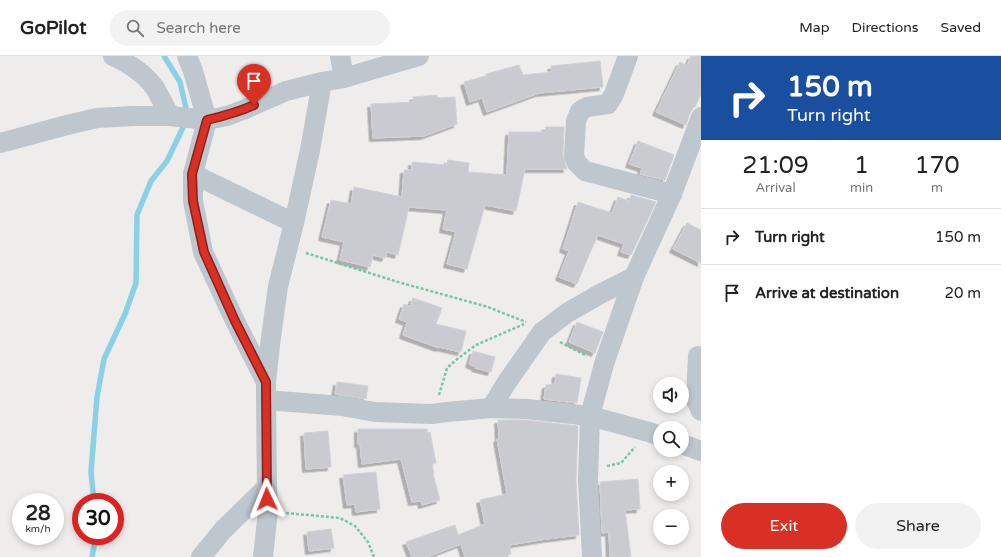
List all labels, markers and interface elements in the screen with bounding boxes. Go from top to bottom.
search box [110,10,390,46]
text: GoPilot [20,17,86,39]
icon: search [124,17,146,39]
text: Search here [156,19,241,37]
text: Map [799,19,830,36]
text: Directions [852,19,919,36]
text: Saved [941,19,981,36]
pin [237,64,271,105]
icon: arrive [243,70,265,92]
text: 150 m [787,70,873,104]
icon: right [721,72,773,124]
text: Turn right [787,104,871,126]
text: 21:09 [742,151,809,180]
text: 1 [854,151,869,180]
text: 170 [914,151,960,180]
text: Arrival [755,180,796,196]
text: min [850,180,873,196]
text: m [931,180,943,196]
icon: right [721,226,743,248]
text: Turn right [755,228,825,246]
text: 150 m [935,228,981,246]
icon: arrive [721,282,743,304]
text: Arrive at destination [755,284,899,302]
text: 20 m [944,284,981,302]
map controls [653,377,689,545]
button: sound [653,377,689,413]
button: search [653,421,689,457]
button: + [653,465,689,501]
position arrow [246,478,288,520]
speed limit sign: 30 [72,493,124,545]
text: 28 [25,502,51,526]
button: Exit [721,503,847,549]
button: Share [855,503,981,549]
button: − [653,509,689,545]
text: km/h [25,523,51,535]

